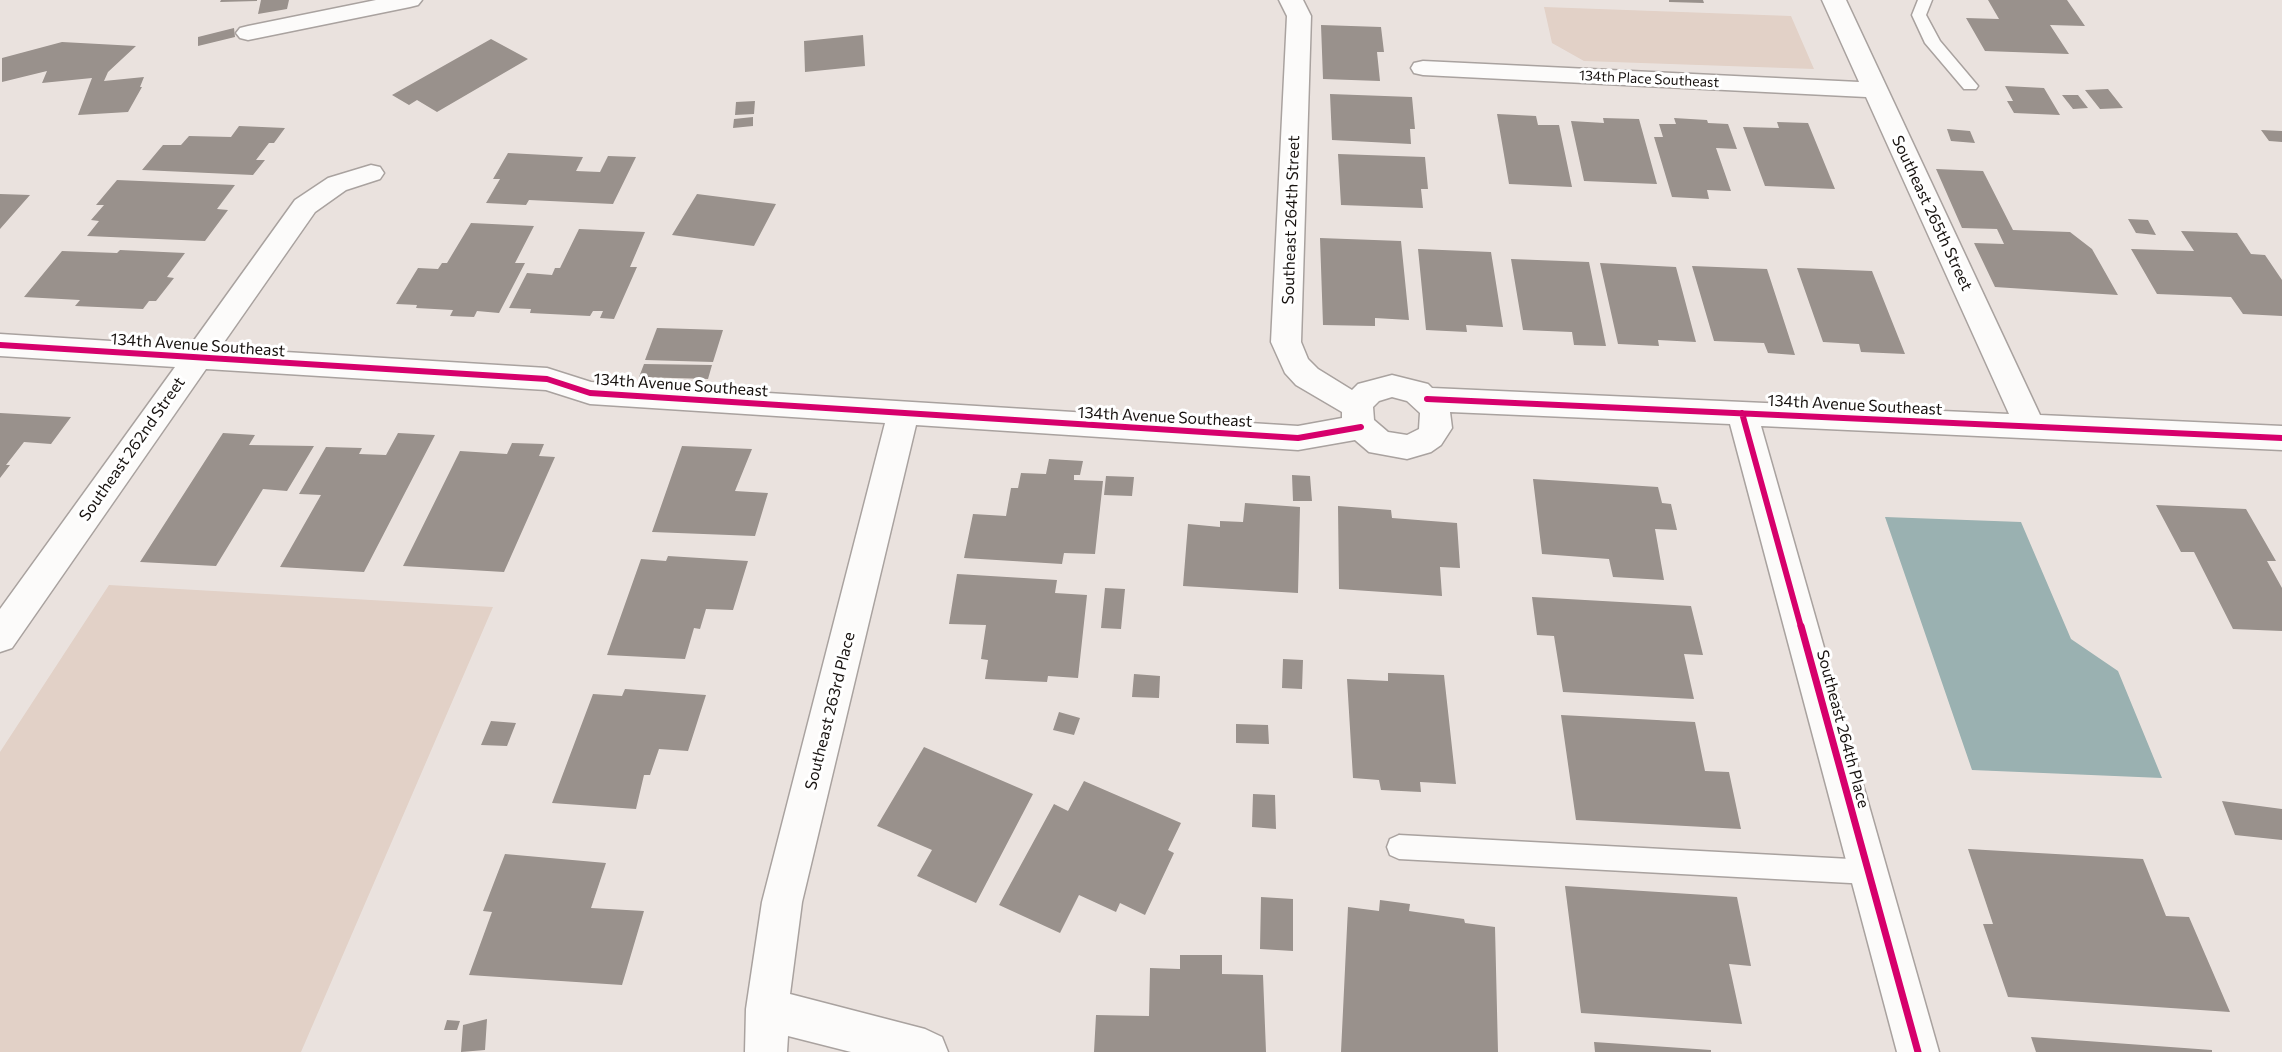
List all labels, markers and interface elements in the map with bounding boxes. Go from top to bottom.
street label: 134th Place Southeast [1578,67,1720,91]
street label: Southeast 265th Street [1888,132,1976,294]
street label: Southeast 264th Street [1278,135,1304,305]
street label: 134th Avenue Southeast [110,329,286,361]
street label: 134th Avenue Southeast [593,369,769,401]
street label: Southeast 262nd Street [75,373,189,525]
street label: 134th Avenue Southeast [1767,391,1943,419]
street label: 134th Avenue Southeast [1077,403,1253,431]
street label: Southeast 263rd Place [801,630,859,792]
street label: Southeast 264th Place [1813,648,1873,810]

